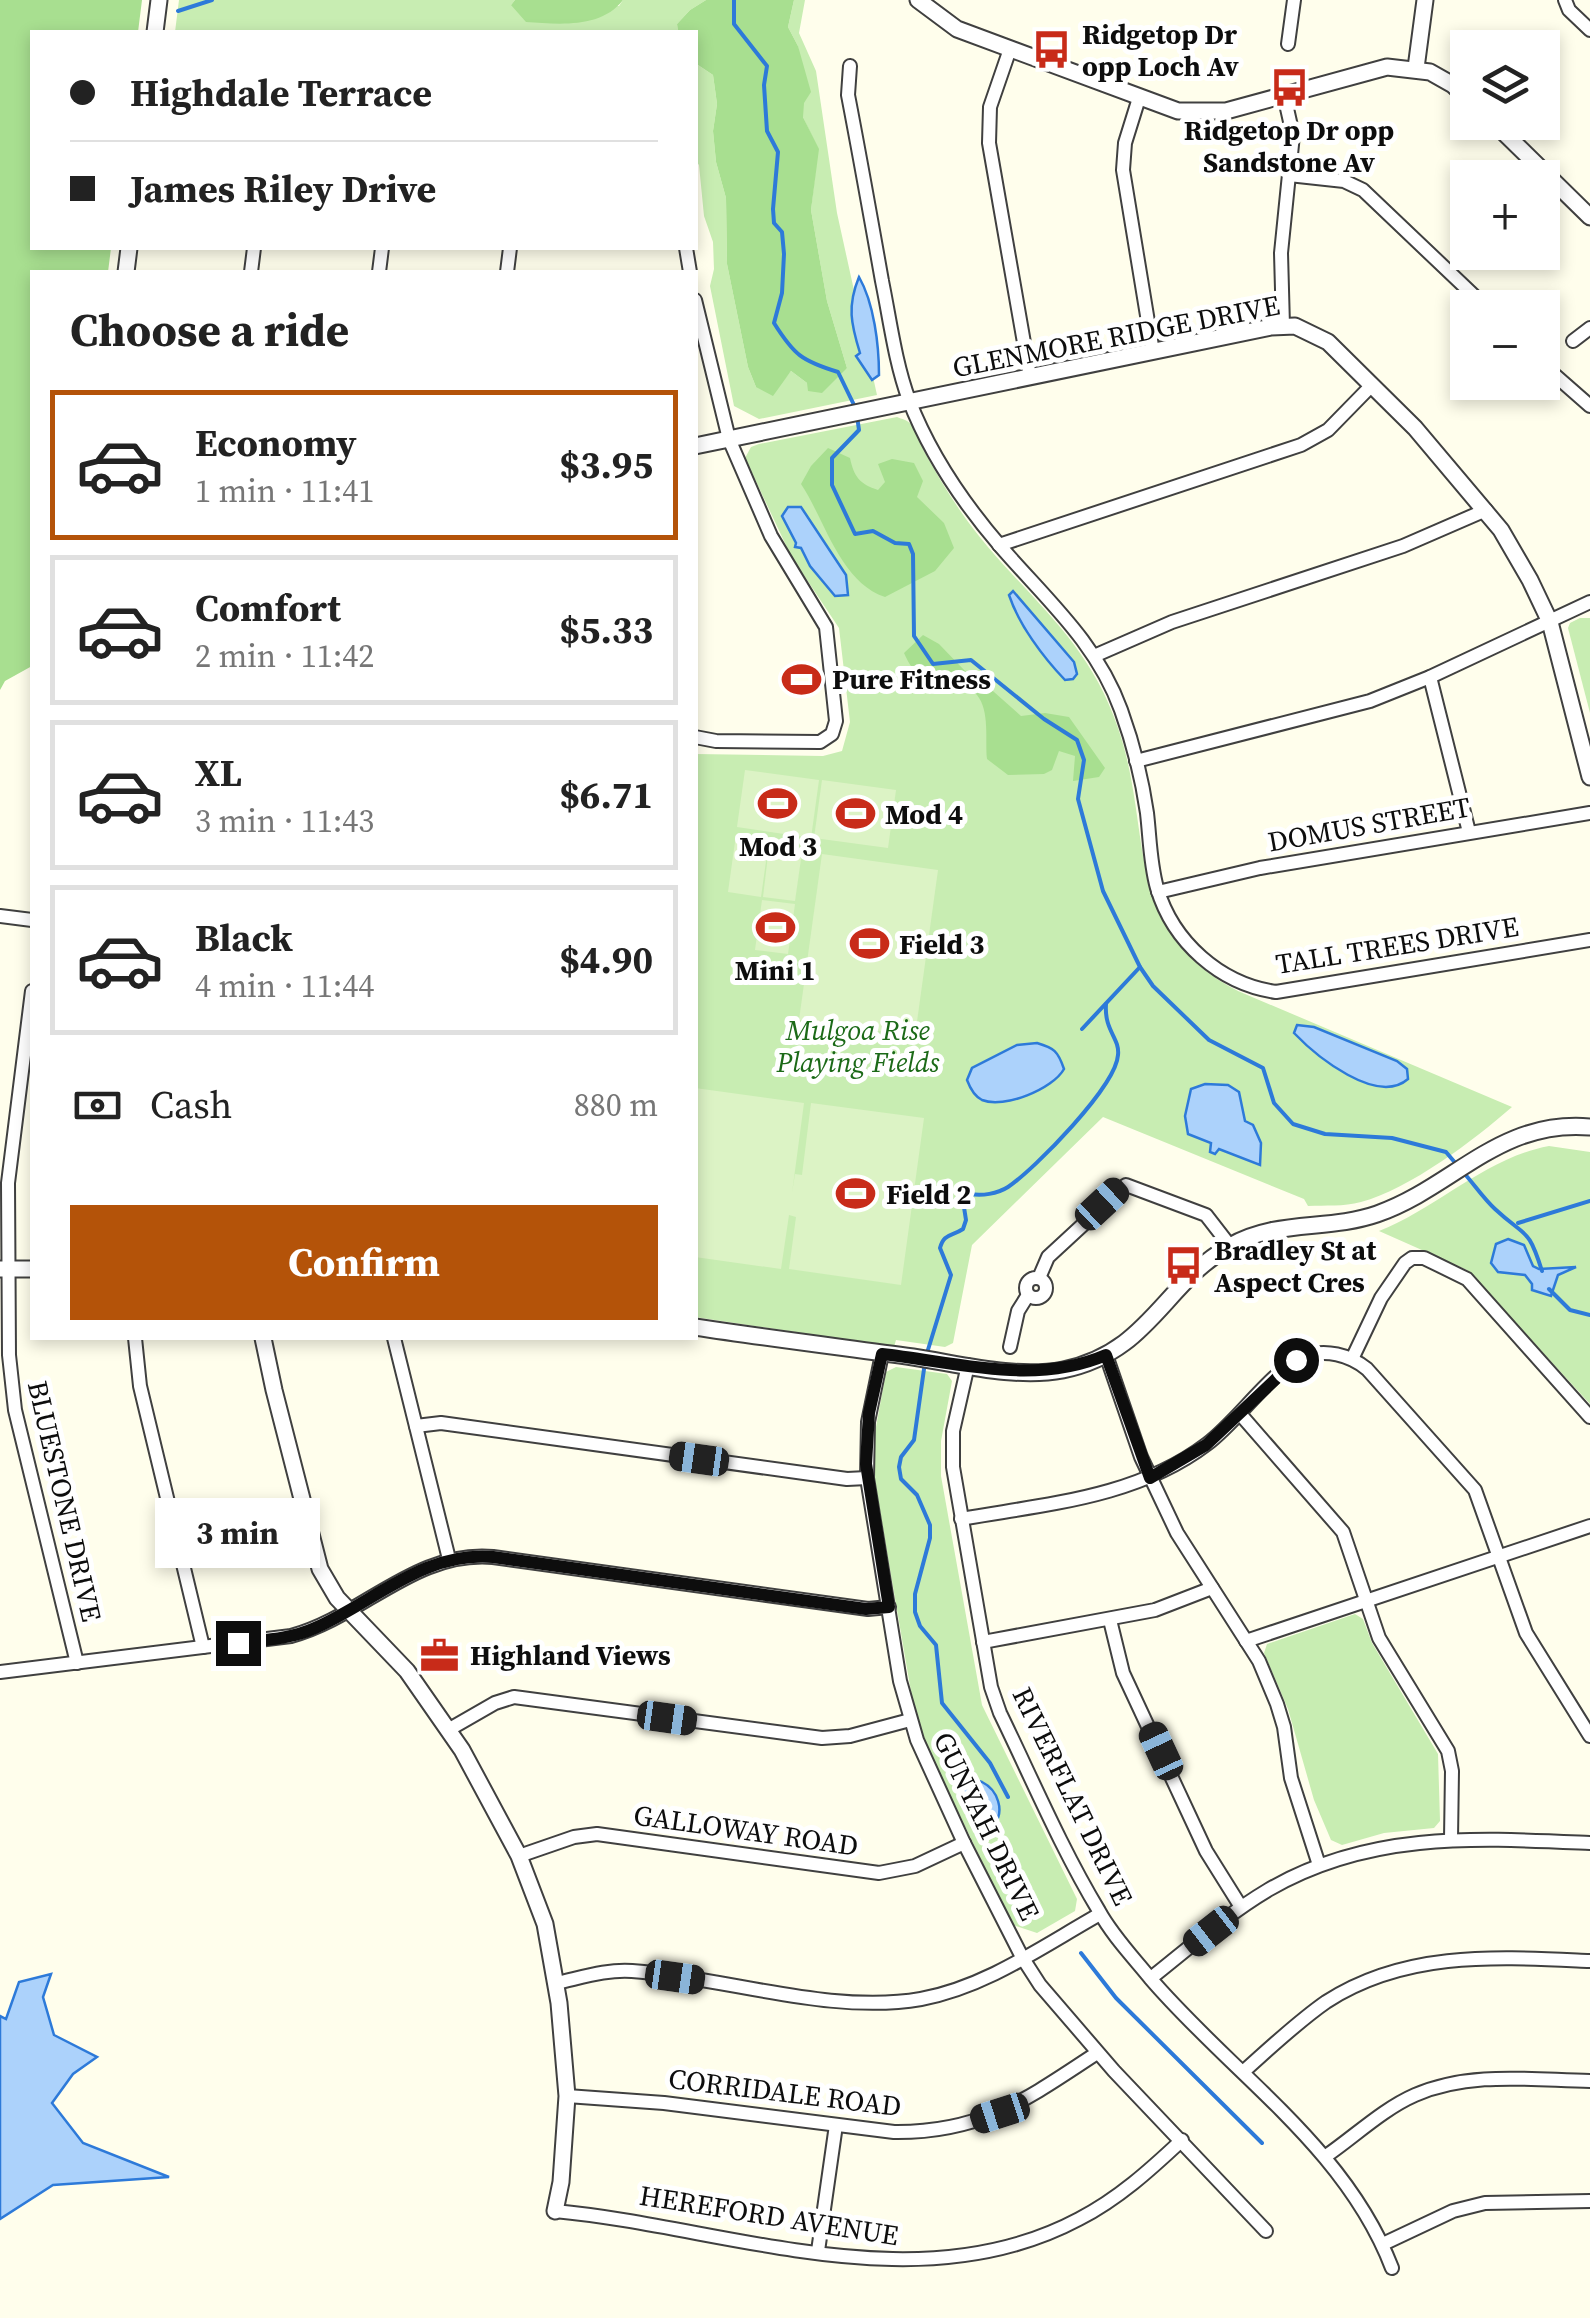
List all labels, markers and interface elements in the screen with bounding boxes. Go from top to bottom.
place label: Ridgetop Dr opp Loch Av [1082,15,1239,85]
bus stop icon: Ridgetop Dr opp Loch Av [1031,29,1073,71]
map controls [1450,30,1560,400]
button: layers [1450,30,1560,140]
bus stop icon: Ridgetop Dr opp Sandstone Av [1268,66,1310,108]
text: Highdale Terrace [130,67,432,119]
place label: Ridgetop Dr opp Sandstone Av [1184,111,1394,181]
button: + [1450,160,1560,270]
text: James Riley Drive [130,163,436,215]
street label: GLENMORE RIDGE DRIVE [949,286,1283,386]
button: − [1450,290,1560,400]
text: Choose a ride [70,299,349,361]
text: Economy [195,417,357,469]
icon: car [75,420,165,510]
text: $3.95 [559,439,653,491]
text: 1 min · 11:41 [195,469,374,513]
text: Comfort [195,582,341,634]
icon: car [75,585,165,675]
text: $5.33 [559,604,653,656]
text: 2 min · 11:42 [195,634,374,678]
sports icon: Pure Fitness [781,658,823,700]
place label: Pure Fitness [832,660,991,698]
text: XL [195,747,242,799]
icon: car [75,750,165,840]
text: $6.71 [559,769,653,821]
sports icon: Mod 3 [757,783,799,825]
street label: DOMUS STREET [1265,787,1473,861]
sports icon: Mod 4 [834,793,876,835]
place label: Mod 4 [885,795,963,833]
text: 3 min · 11:43 [195,799,374,843]
place label: Mod 3 [739,827,817,865]
sports icon: Mini 1 [754,906,796,948]
street label: TALL TREES DRIVE [1273,907,1521,983]
text: Black [195,912,293,964]
icon: car [75,915,165,1005]
sports icon: Field 3 [848,923,890,965]
place label: Field 3 [899,925,984,963]
text: $4.90 [559,934,653,986]
place label: Mini 1 [734,951,816,989]
text: 4 min · 11:44 [195,964,374,1008]
park label: Mulgoa Rise Playing Fields [776,1011,940,1081]
icon: cash [70,1078,125,1133]
text: Cash [150,1079,232,1131]
text: 880 m [574,1083,658,1127]
sports icon: Field 2 [835,1173,877,1215]
car [1070,1173,1134,1235]
place label: Field 2 [886,1175,971,1213]
button: Confirm [70,1205,658,1320]
place label: Bradley St at Aspect Cres [1214,1231,1377,1301]
bus stop icon: Bradley St at Aspect Cres [1163,1245,1205,1287]
route start [1274,1338,1319,1383]
street label: BLUESTONE DRIVE [19,1377,111,1625]
car [667,1440,731,1478]
callout: 3 min [156,1498,320,1568]
text: 3 min [196,1511,279,1555]
route end [216,1621,261,1666]
office icon: Highland Views [419,1634,461,1676]
place label: Highland Views [470,1636,671,1674]
street label: RIVERFLAT DRIVE [1004,1681,1142,1911]
car [635,1699,699,1737]
car [1135,1717,1187,1785]
street label: GUNYAH DRIVE [925,1726,1049,1926]
street label: GALLOWAY ROAD [631,1795,861,1865]
car [1178,1901,1244,1961]
car [643,1958,707,1996]
street label: CORRIDALE ROAD [666,2059,904,2125]
car [967,2089,1033,2137]
street label: HEREFORD AVENUE [637,2176,901,2254]

